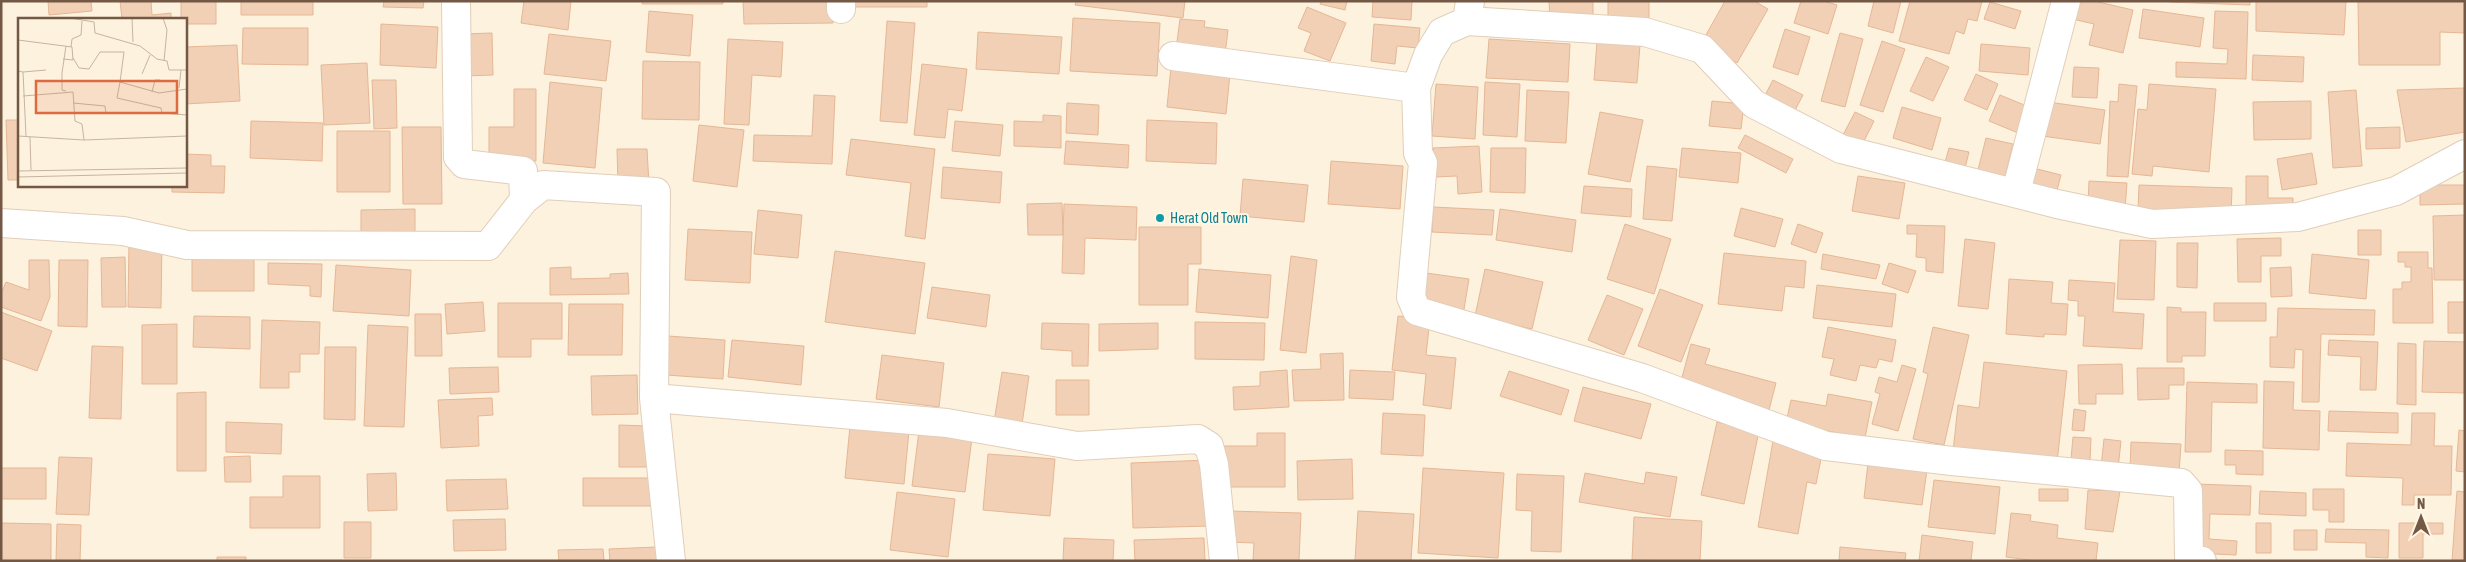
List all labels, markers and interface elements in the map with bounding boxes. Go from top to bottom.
inset map [18,18,186,186]
place label: Herat Old Town [1170,210,1248,226]
marker: Herat Old Town [1154,212,1166,224]
north arrow [2396,492,2446,542]
text: N [2417,496,2425,512]

